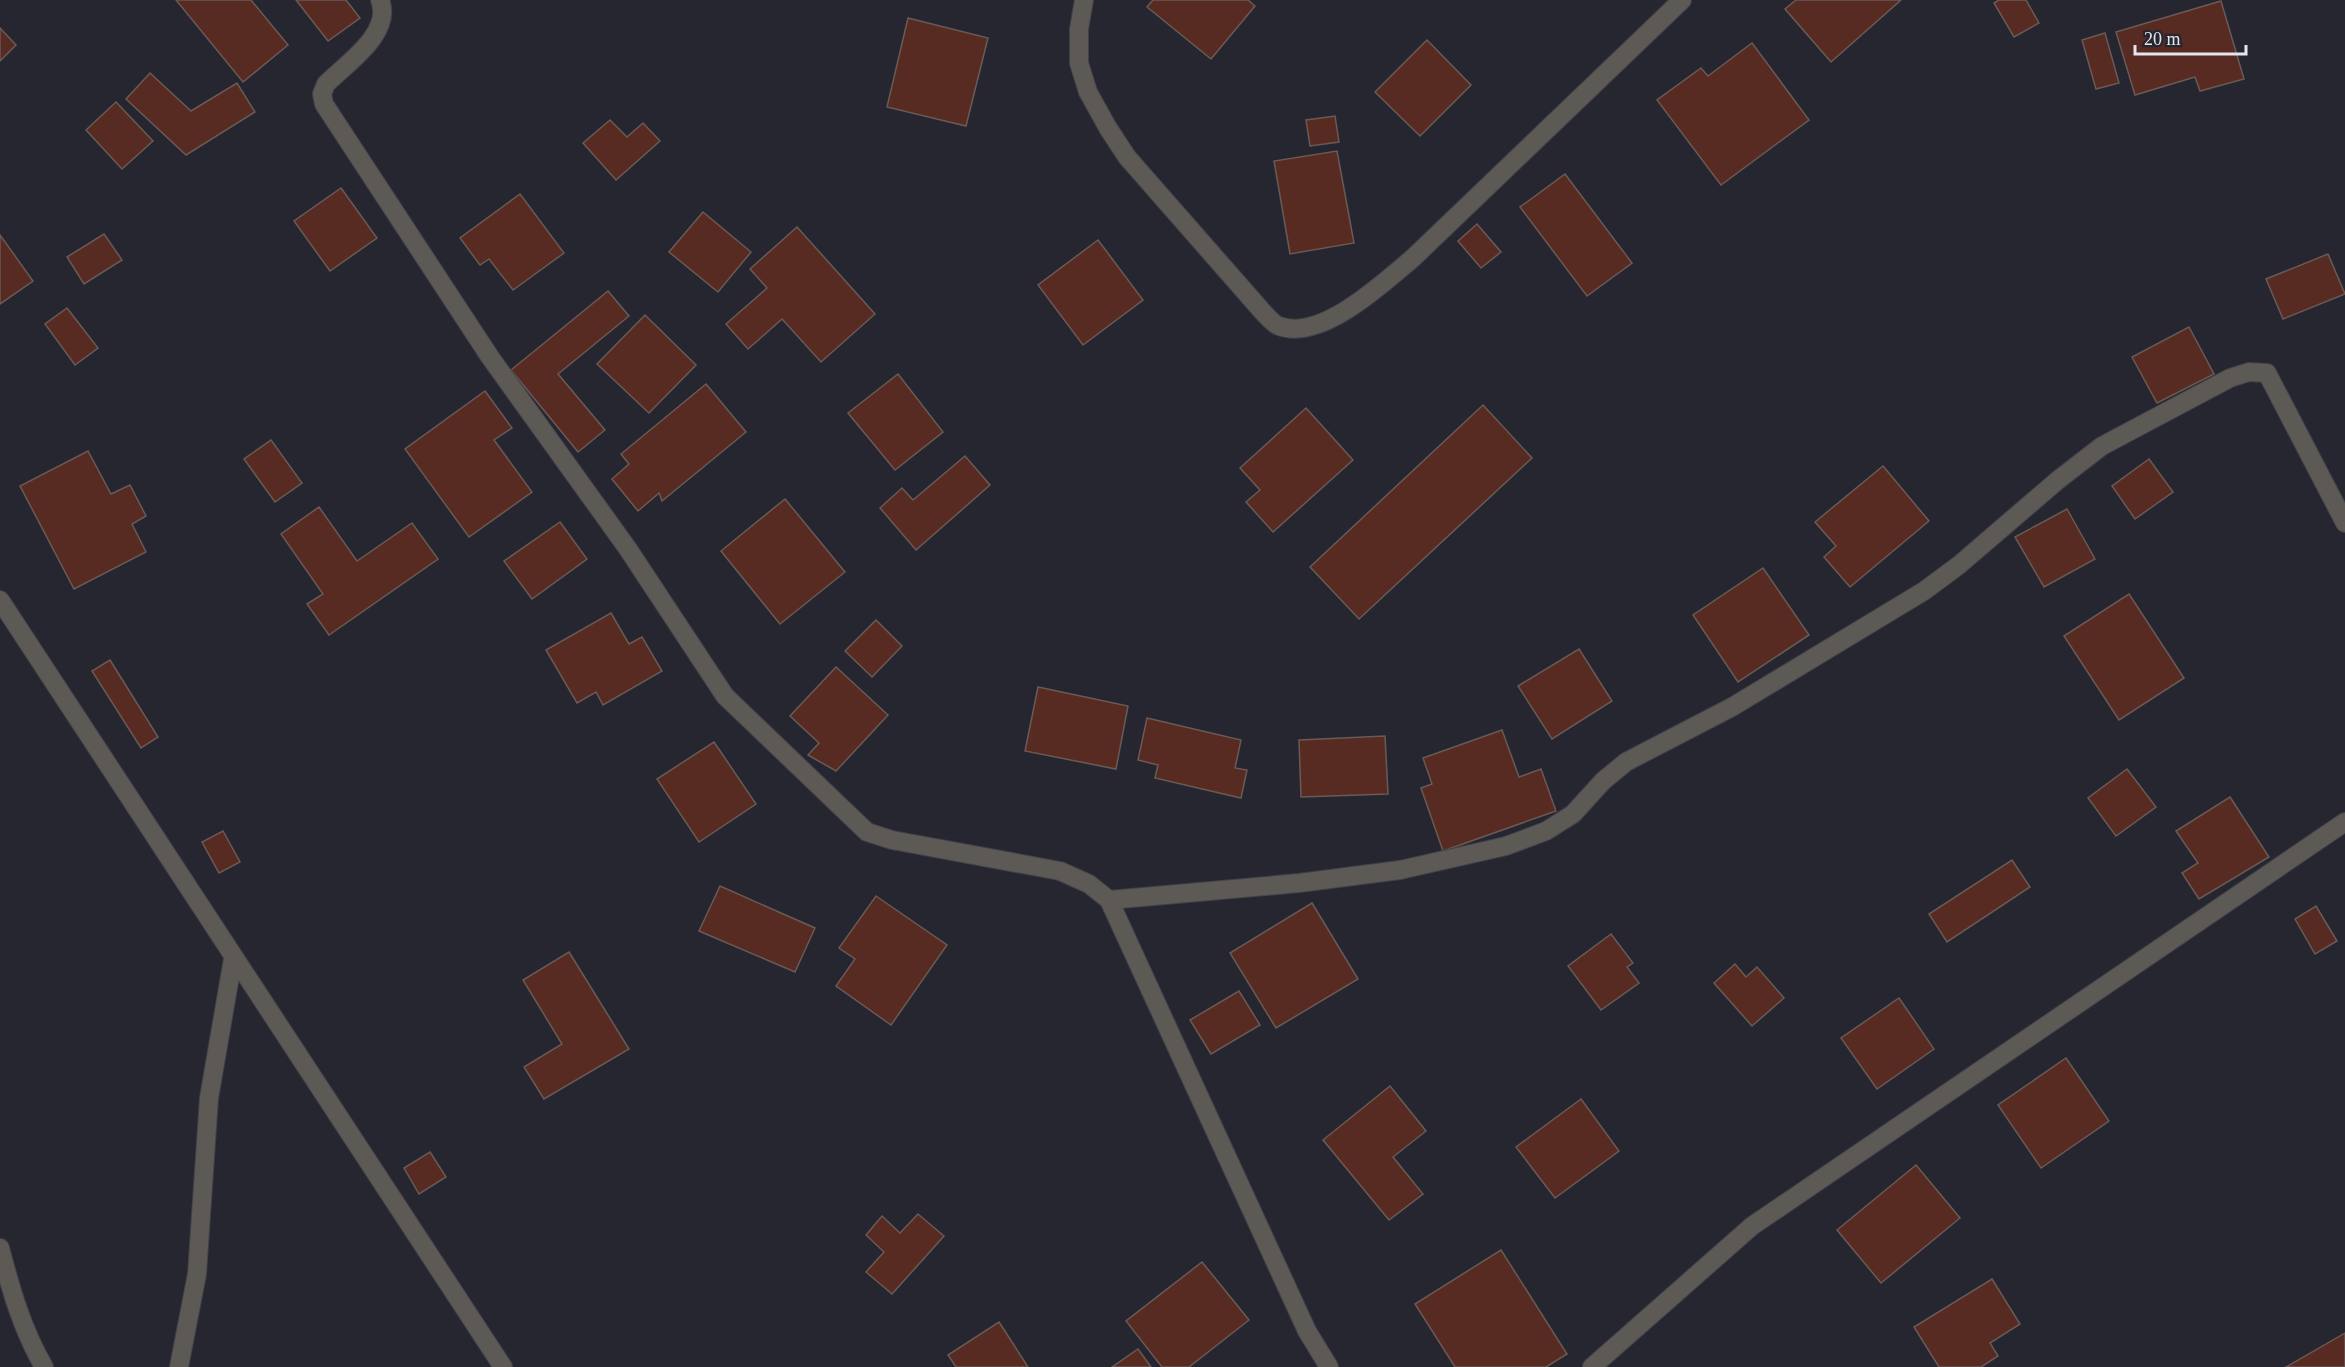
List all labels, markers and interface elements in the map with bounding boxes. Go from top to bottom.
scale bar [2135,18,2246,56]
text: 20 m [2144,29,2181,49]

